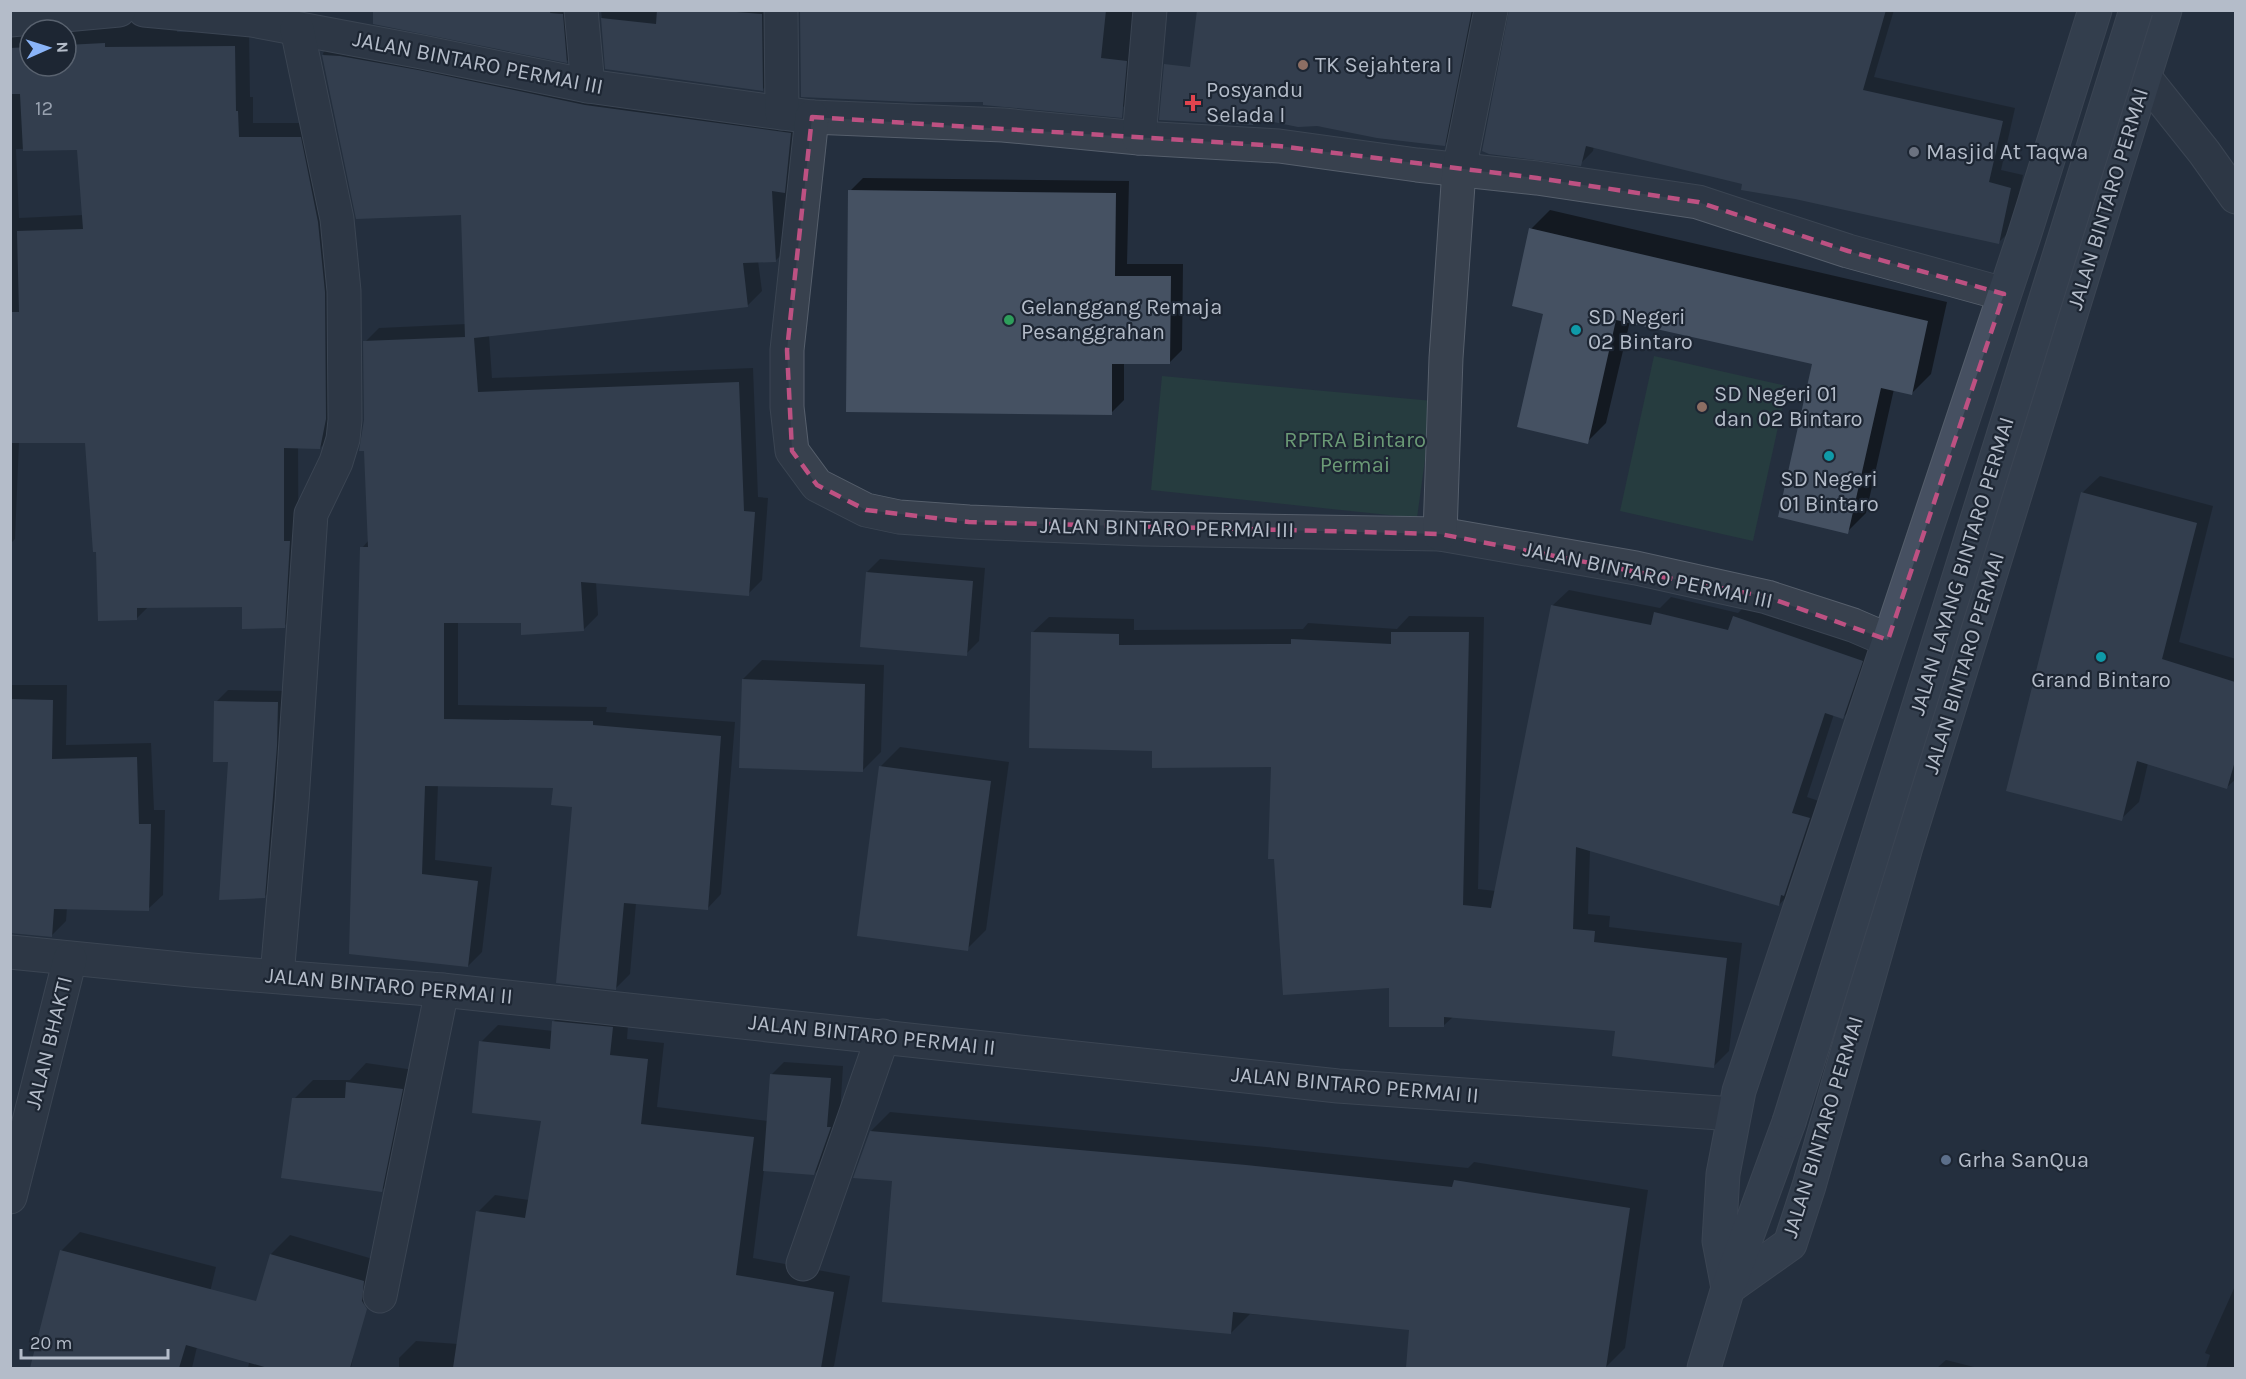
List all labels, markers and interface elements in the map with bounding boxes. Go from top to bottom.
north arrow [18,18,78,78]
street label: JALAN BINTARO PERMAI III [351,26,605,100]
text: N [53,41,72,53]
place label: TK Sejahtera I [1315,52,1453,78]
marker: TK Sejahtera I [1296,58,1310,72]
place label: Posyandu Selada I [1206,77,1303,128]
street label: JALAN BINTARO PERMAI [2062,85,2154,313]
marker: Posyandu Selada I [1184,94,1202,112]
house number: 12 [35,97,53,120]
place label: Masjid At Taqwa [1926,139,2088,165]
marker: Masjid At Taqwa [1907,145,1921,159]
place label: Gelanggang Remaja Pesanggrahan [1021,294,1222,345]
place label: SD Negeri 02 Bintaro [1588,304,1693,355]
marker: Gelanggang Remaja Pesanggrahan [1002,313,1016,327]
marker: SD Negeri 02 Bintaro [1569,323,1583,337]
place label: SD Negeri 01 dan 02 Bintaro [1714,381,1863,432]
marker: SD Negeri 01 dan 02 Bintaro [1695,400,1709,414]
street label: JALAN LAYANG BINTARO PERMAI [1904,414,2020,718]
park label: RPTRA Bintaro Permai [1284,427,1426,478]
marker: SD Negeri 01 Bintaro [1822,449,1836,463]
place label: SD Negeri 01 Bintaro [1779,466,1879,517]
street label: JALAN BINTARO PERMAI III [1040,513,1294,543]
street label: JALAN BINTARO PERMAI III [1521,536,1775,614]
street label: JALAN BINTARO PERMAI [1918,549,2010,777]
marker: Grand Bintaro [2094,650,2108,664]
place label: Grand Bintaro [2031,667,2171,693]
street label: JALAN BINTARO PERMAI II [264,962,514,1010]
street label: JALAN BHAKTI [20,974,78,1112]
street label: JALAN BINTARO PERMAI II [747,1009,997,1061]
street label: JALAN BINTARO PERMAI [1777,1013,1869,1241]
street label: JALAN BINTARO PERMAI II [1230,1061,1480,1109]
place label: Grha SanQua [1958,1147,2089,1173]
marker: Grha SanQua [1939,1153,1953,1167]
scale bar [21,1322,168,1360]
text: 20 m [30,1332,72,1354]

